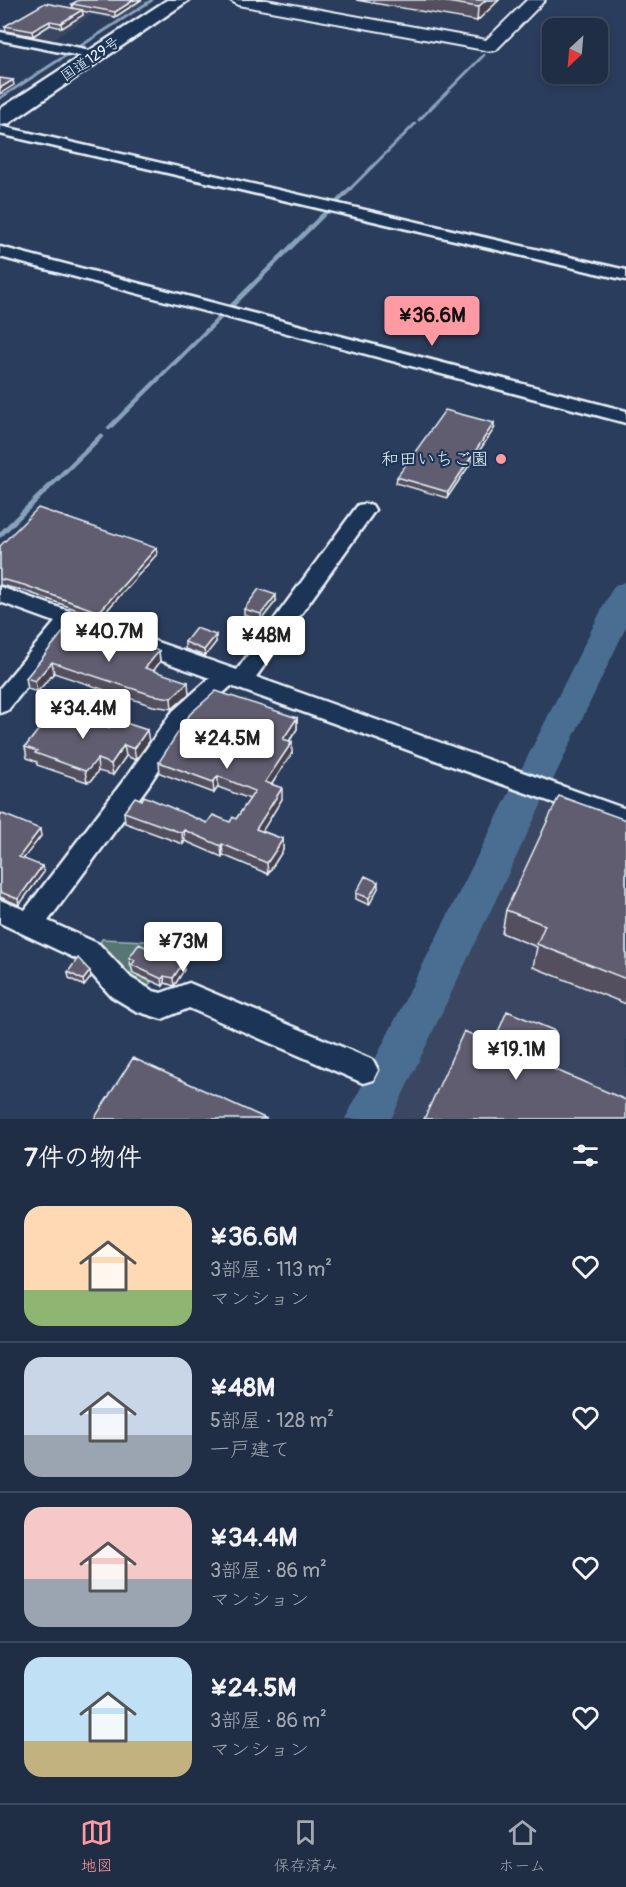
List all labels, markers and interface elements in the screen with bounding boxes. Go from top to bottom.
north arrow [542,18,608,84]
map controls [542,18,608,84]
street label: 国道129号 [57,33,123,86]
pin: ¥36.6M [383,296,481,347]
text: ¥36.6M [398,303,466,328]
place label: 和田いちご園 [381,448,489,471]
marker: 和田いちご園 [494,452,508,466]
pin: ¥40.7M [60,612,158,663]
pin: ¥48M [230,616,302,667]
text: ¥40.7M [75,619,143,644]
text: ¥48M [241,623,291,648]
pin: ¥34.4M [34,689,132,740]
text: ¥34.4M [49,696,117,721]
pin: ¥24.5M [178,719,276,770]
text: ¥24.5M [194,726,260,751]
pin: ¥73M [147,922,219,973]
text: ¥73M [158,929,208,954]
pin: ¥19.1M [467,1030,565,1081]
text: ¥19.1M [487,1037,545,1062]
icon: filters [569,1139,602,1172]
text: 7件の物件 [24,1142,142,1174]
text: ¥36.6M [210,1221,297,1253]
icon: home [72,1230,144,1302]
icon: heart [569,1250,602,1283]
text: 3部屋 · 113 m² [210,1257,332,1282]
text: マンション [210,1286,309,1311]
text: ¥48M [210,1372,275,1404]
icon: home [72,1381,144,1453]
icon: heart [569,1401,602,1434]
text: 5部屋 · 128 m² [210,1408,334,1433]
text: 一戸建て [210,1437,290,1462]
text: ¥34.4M [210,1522,297,1554]
icon: home [72,1531,144,1603]
icon: heart [569,1551,602,1584]
text: 3部屋 · 86 m² [210,1558,327,1583]
text: マンション [210,1587,309,1612]
text: ¥24.5M [210,1672,296,1704]
icon: home [72,1681,144,1753]
icon: heart [569,1701,602,1734]
text: 3部屋 · 86 m² [210,1708,327,1733]
text: マンション [210,1737,309,1762]
tab: 地図 [80,1816,113,1876]
tab: 保存済み [274,1816,338,1876]
tab: ホーム [498,1816,546,1876]

